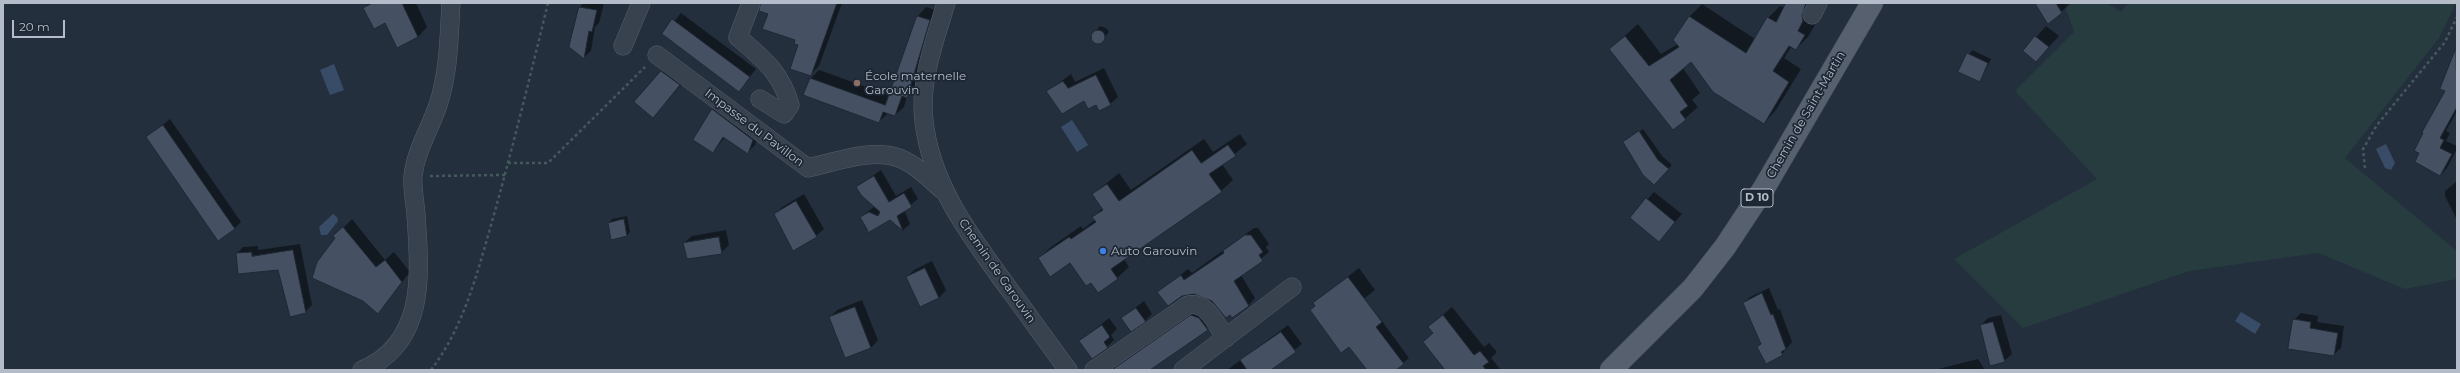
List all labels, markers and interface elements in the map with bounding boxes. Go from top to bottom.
scale bar [14,12,67,38]
text: 20 m [19,19,50,34]
street label: Chemin de Saint-Martin [1764,49,1848,181]
place label: École maternelle Garouvin [865,69,966,97]
marker: École maternelle Garouvin [852,78,862,88]
street label: Impasse du Pavillon [702,86,806,170]
road number: D 10 [1741,189,1773,207]
street label: Chemin de Garouvin [956,216,1038,326]
place label: Auto Garouvin [1111,244,1197,258]
marker: Auto Garouvin [1098,246,1108,256]

